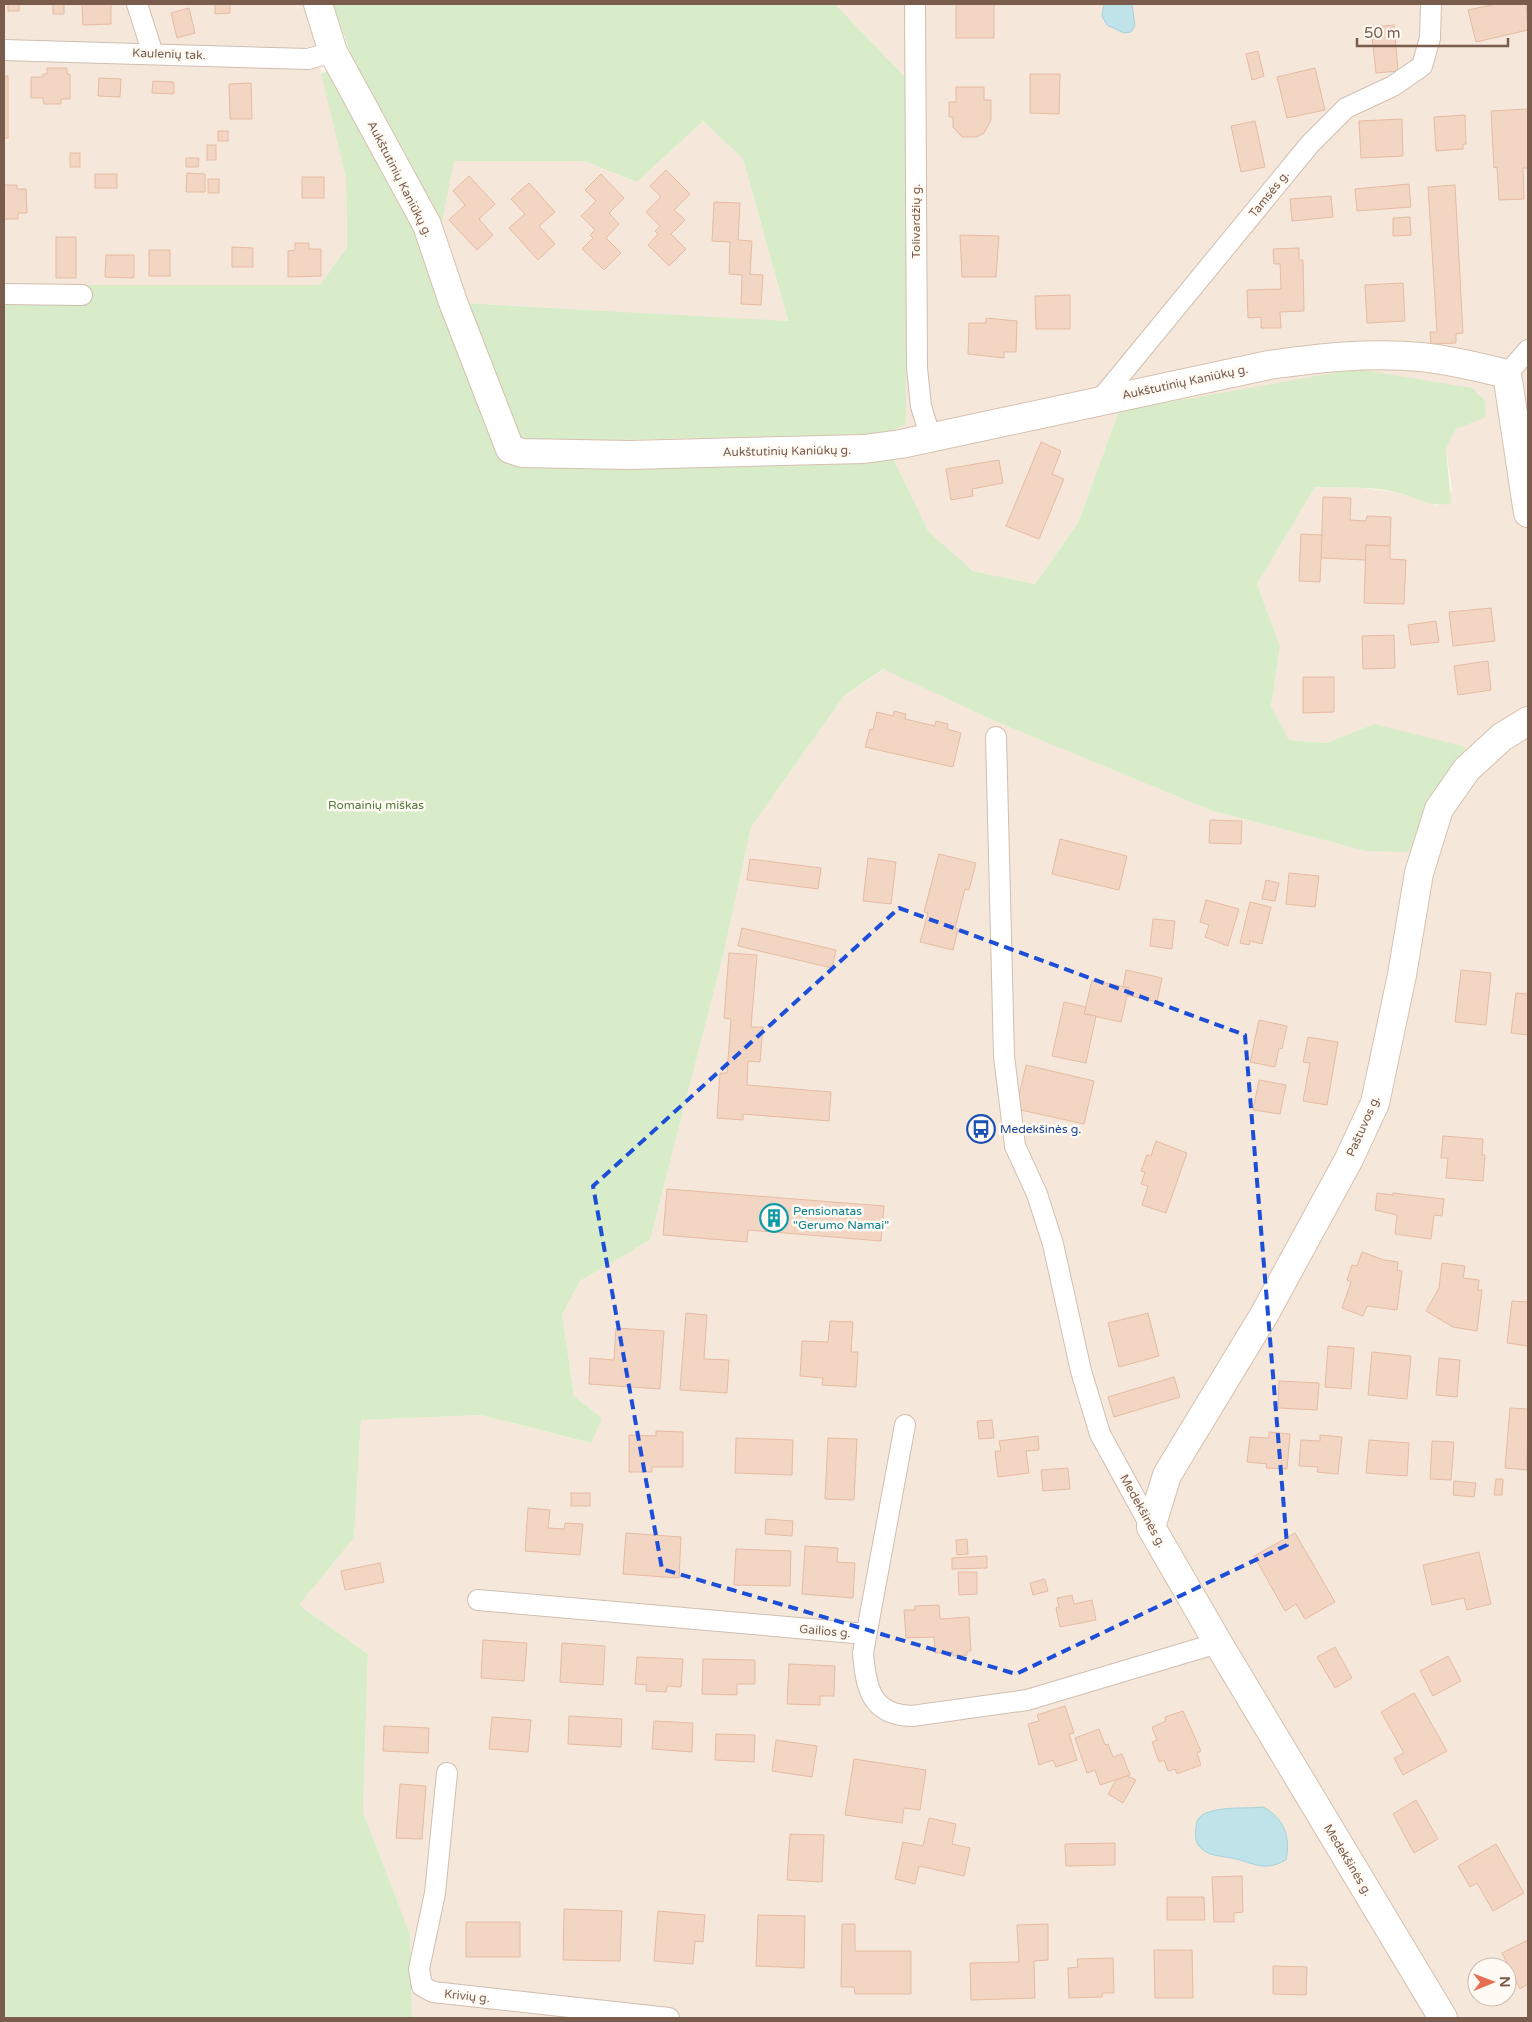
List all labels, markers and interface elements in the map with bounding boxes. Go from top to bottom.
scale bar [1357,15,1508,47]
text: 50 m [1364,24,1401,42]
street label: Kaulenių tak. [132,46,206,62]
street label: Aukštutinių Kaniūkų g. [365,119,435,239]
street label: Tamsės g. [1246,168,1292,220]
street label: Tolivardžių g. [909,184,923,258]
street label: Aukštutinių Kaniūkų g. [1121,362,1249,402]
street label: Aukštutinių Kaniūkų g. [723,443,851,459]
park label: Romainių miškas [328,798,424,812]
street label: Paštuvos g. [1343,1093,1383,1159]
bus stop icon: Medekšinės g. [966,1114,996,1144]
place label: Medekšinės g. [1000,1122,1081,1136]
building icon: Pensionatas "Gerumo Namai" [759,1203,789,1233]
place label: Pensionatas "Gerumo Namai" [793,1204,889,1232]
street label: Medekšinės g. [1117,1472,1169,1550]
street label: Gailios g. [799,1622,851,1640]
street label: Medekšinės g. [1321,1821,1375,1899]
north arrow [1467,1957,1517,2007]
text: N [1496,1976,1513,1988]
street label: Krivių g. [443,1987,491,2005]

